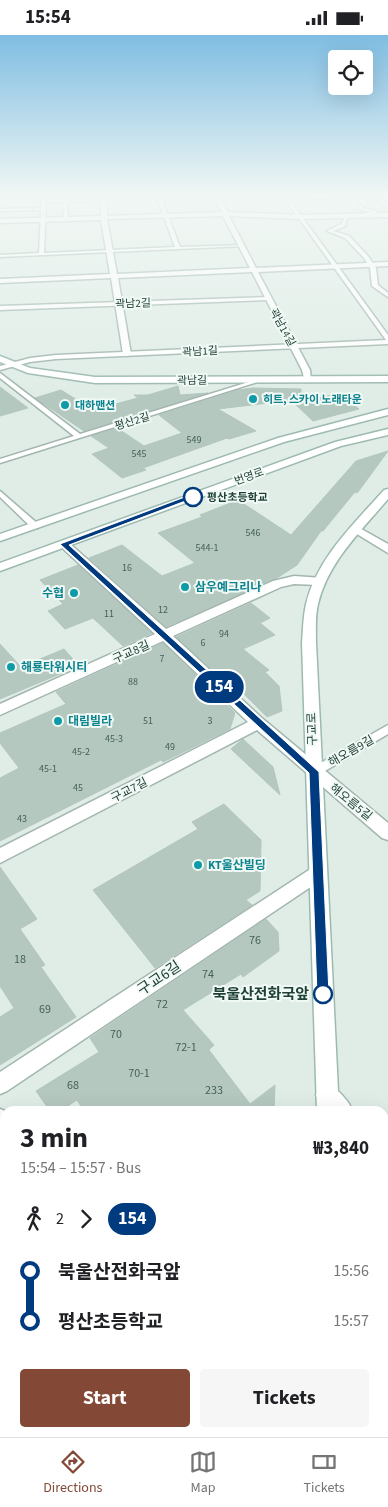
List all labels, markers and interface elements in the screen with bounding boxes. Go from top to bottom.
text: 15:54 [25,4,71,31]
map controls [328,50,373,95]
button: locate [328,50,373,95]
street label: 곽남2길 [115,295,151,312]
street label: 곽남14길 [266,306,299,349]
street label: 곽남1길 [182,343,218,360]
street label: 곽남길 [177,373,207,388]
place label: 히트, 스카이 노래타운 [263,392,362,407]
marker: 히트, 스카이 노래타운 [247,393,259,405]
place label: 대하맨션 [75,398,115,413]
marker: 대하맨션 [59,399,71,411]
street label: 평산2길 [113,409,151,434]
house number: 549 [187,433,201,447]
house number: 545 [132,447,146,461]
street label: 번영로 [232,464,266,489]
marker: 평산초등학교 [183,487,203,507]
place label: 평산초등학교 [207,490,268,505]
house number: 546 [246,526,260,540]
house number: 544-1 [196,541,219,555]
house number: 16 [122,561,132,575]
place label: 삼우예그리나 [195,579,261,596]
marker: 삼우예그리나 [179,581,191,593]
place label: 수협 [42,585,64,602]
marker: 수협 [68,587,80,599]
house number: 12 [158,603,168,617]
house number: 11 [104,607,114,621]
house number: 94 [219,627,229,641]
house number: 6 [201,636,206,650]
street label: 구교8길 [110,637,153,668]
house number: 7 [160,652,165,666]
place label: 해룡타워시티 [21,659,87,676]
marker: 해룡타워시티 [5,661,17,673]
line badge: 154 [190,671,248,703]
text: 154 [205,674,233,699]
house number: 88 [128,675,138,689]
street label: 구교로 [303,712,322,746]
place label: 대림빌라 [68,713,112,730]
house number: 51 [143,714,153,728]
house number: 3 [208,714,213,728]
marker: 대림빌라 [52,715,64,727]
house number: 45-3 [105,732,123,746]
street label: 해오름9길 [325,732,377,771]
house number: 49 [165,740,175,754]
house number: 45-2 [72,745,90,759]
house number: 45-1 [39,762,57,776]
street label: 구교7길 [108,774,151,807]
street label: 해오름5길 [326,780,376,825]
house number: 45 [73,781,83,795]
house number: 43 [17,812,27,826]
place label: KT울산빌딩 [208,857,266,874]
marker: KT울산빌딩 [192,859,204,871]
house number: 76 [249,932,261,949]
house number: 18 [14,951,26,968]
street label: 구교6길 [133,956,185,1001]
house number: 74 [202,966,214,983]
place label: 북울산전화국앞 [212,984,309,1005]
marker: 북울산전화국앞 [313,984,333,1004]
house number: 72 [156,996,168,1013]
house number: 69 [39,1001,51,1018]
house number: 70 [110,1026,122,1043]
house number: 72-1 [175,1039,197,1056]
house number: 70-1 [128,1065,150,1082]
house number: 68 [67,1077,79,1094]
house number: 233 [205,1082,223,1099]
text: 3 min [20,1118,88,1158]
text: ₩3,840 [313,1135,369,1162]
text: 15:54 – 15:57 · Bus [20,1157,141,1179]
icon: walk [20,1205,48,1233]
icon: forward [72,1205,100,1233]
text: 154 [118,1206,146,1231]
text: 2 [56,1208,64,1230]
text: 북울산전화국앞 [58,1259,180,1286]
text: 15:56 [333,1260,369,1282]
text: 평산초등학교 [58,1309,163,1336]
text: 15:57 [333,1310,369,1332]
button: Start [20,1369,190,1427]
button: Tickets [200,1369,369,1427]
tab: Directions [43,1448,102,1498]
tab: Map [189,1448,217,1498]
tab: Tickets [303,1448,345,1498]

